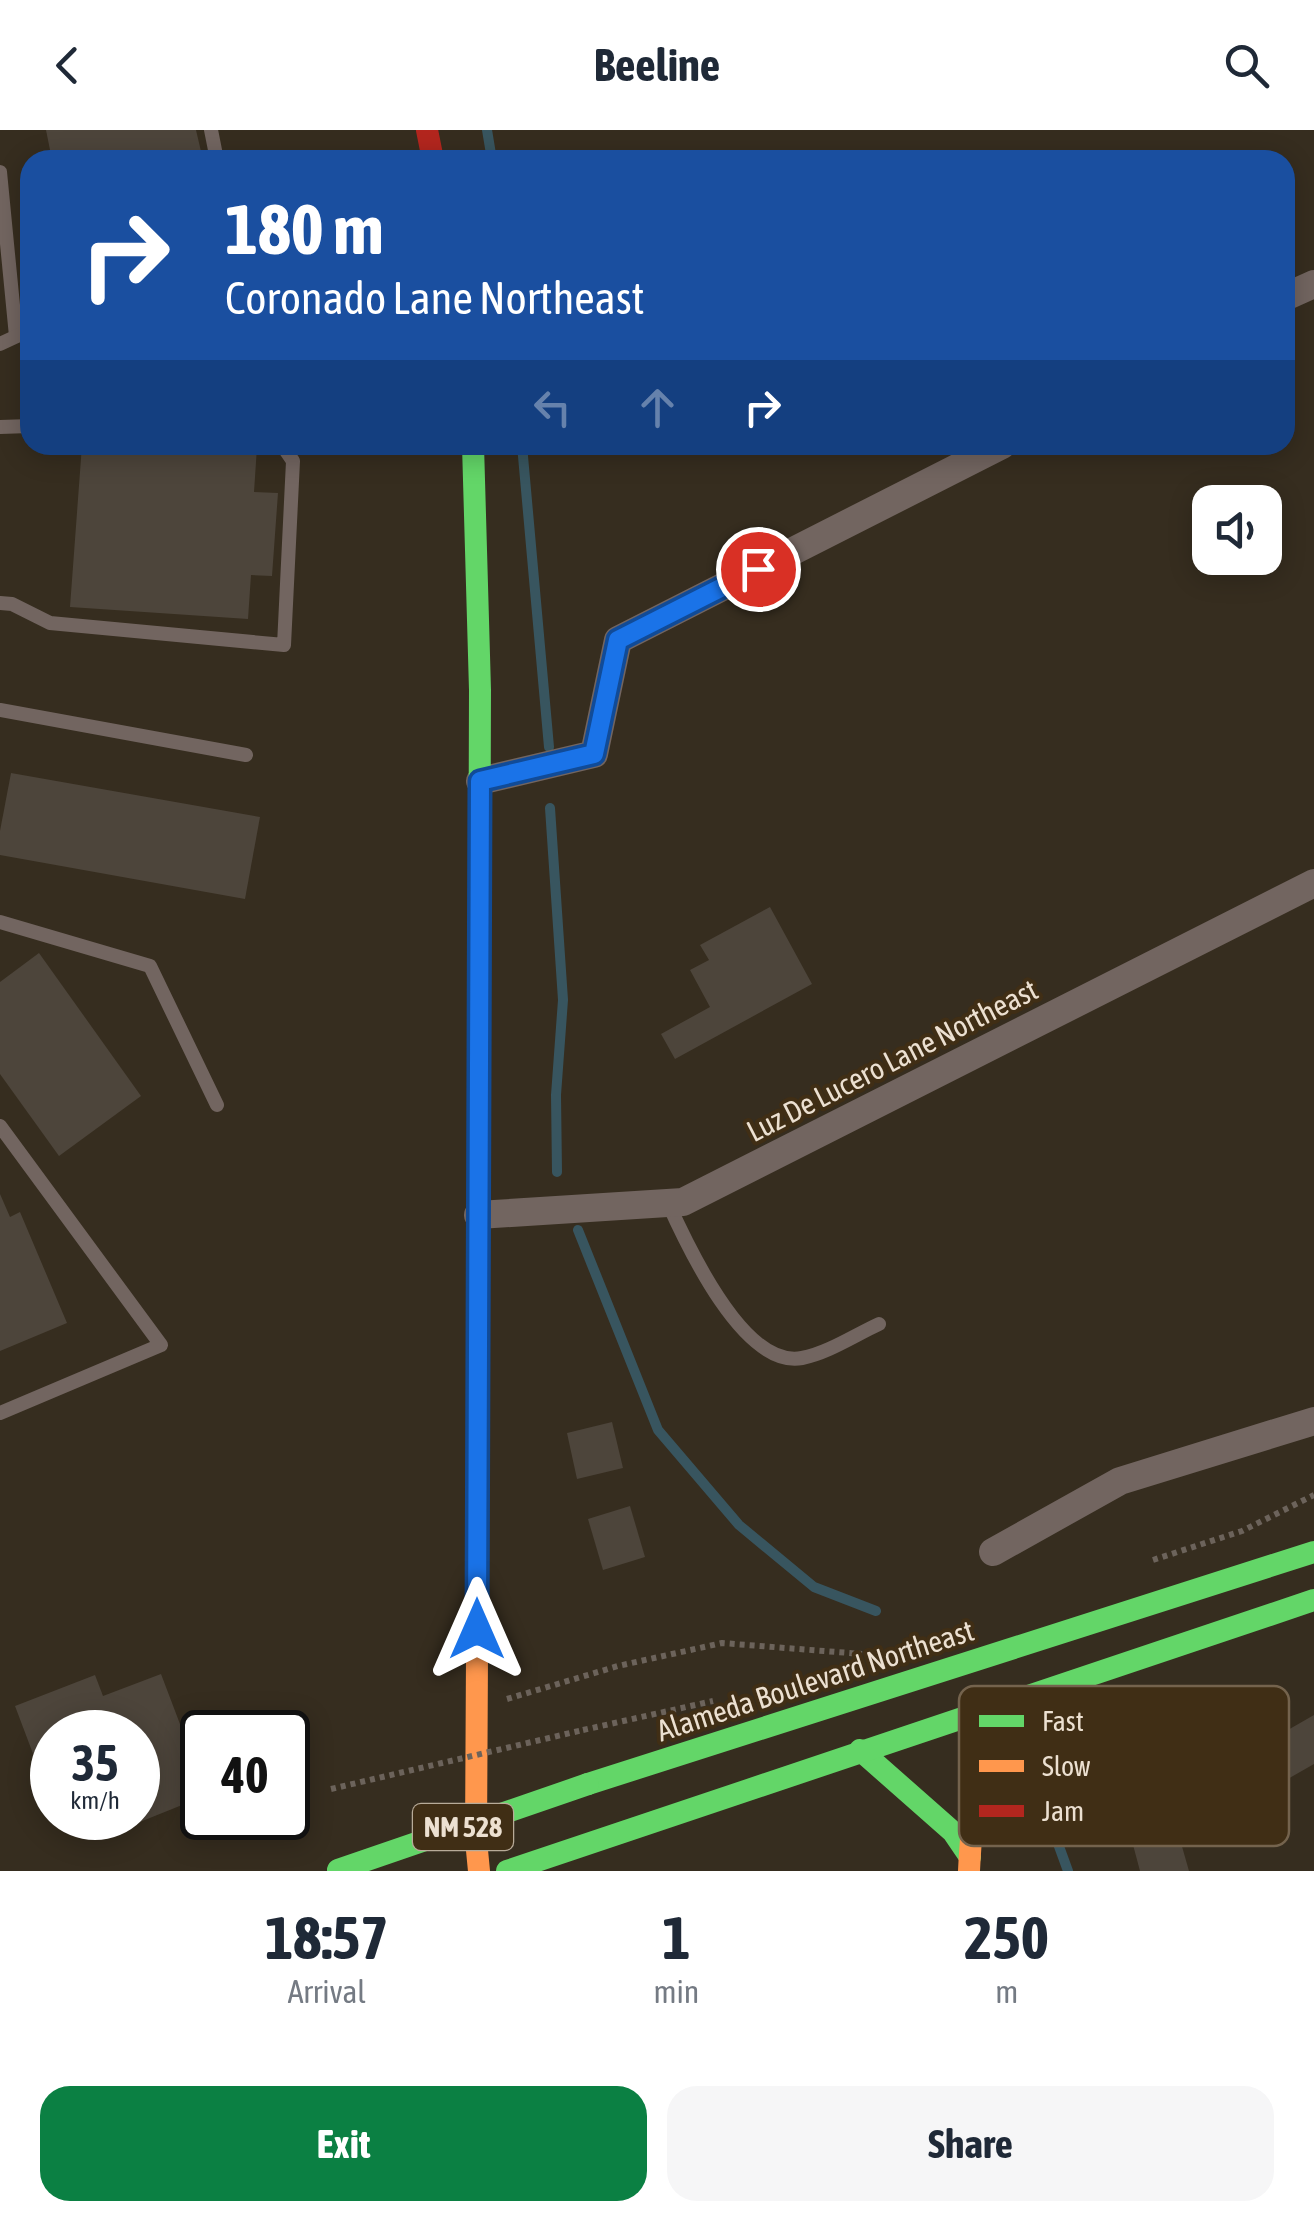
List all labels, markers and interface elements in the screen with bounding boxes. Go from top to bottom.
icon: back [40,38,95,93]
icon: search [1219,38,1274,93]
text: Beeline [594,39,720,91]
text: 180 m [225,189,384,269]
icon: right [60,190,190,320]
text: Coronado Lane Northeast [225,272,645,324]
icon: left [525,380,580,435]
icon: ahead [630,380,685,435]
icon: right [735,380,790,435]
map controls [1192,485,1282,575]
button: sound [1192,485,1282,575]
pin [716,527,801,612]
icon: arrive [731,542,786,597]
street label: Luz De Lucero Lane Northeast [741,972,1043,1148]
position arrow [425,1577,529,1681]
street label: Alameda Boulevard Northeast [652,1613,978,1747]
legend [959,1686,1289,1846]
text: Fast [1042,1705,1084,1737]
speed limit sign: 40 [180,1710,310,1840]
text: 35 [71,1734,118,1792]
text: Slow [1042,1750,1091,1782]
text: km/h [70,1786,120,1814]
text: Jam [1042,1795,1084,1827]
road number: NM 528 [413,1804,513,1850]
text: 18:57 [265,1903,388,1972]
text: 1 [662,1903,691,1972]
text: 250 [964,1903,1049,1972]
text: Arrival [288,1973,366,2010]
text: min [653,1973,699,2010]
text: m [995,1973,1018,2010]
button: Exit [40,2086,647,2201]
button: Share [667,2086,1274,2201]

